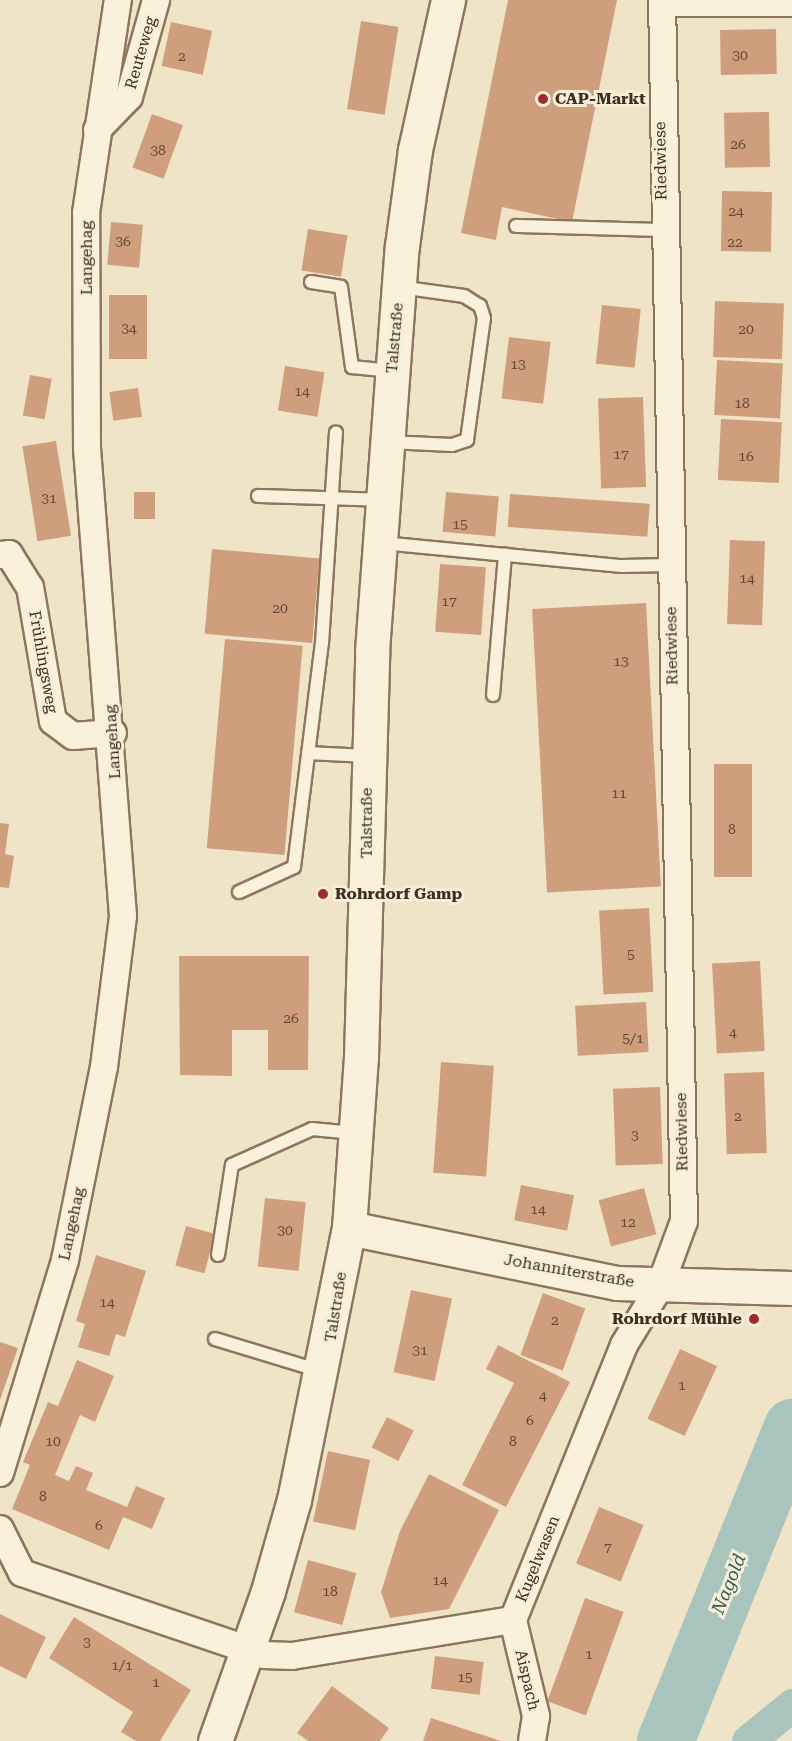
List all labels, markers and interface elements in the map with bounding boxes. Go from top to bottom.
street label: Reuteweg [121,14,161,92]
house number: 30 [732,47,748,63]
house number: 2 [178,48,186,64]
place label: CAP-Markt [555,89,646,109]
marker: CAP-Markt [536,92,550,106]
street label: Riedwiese [651,121,671,201]
house number: 26 [730,136,746,152]
house number: 38 [150,142,166,158]
house number: 24 [728,203,744,219]
street label: Langehag [77,221,97,295]
house number: 36 [115,233,131,249]
house number: 22 [727,234,743,250]
street label: Talstraße [382,302,408,374]
house number: 34 [121,320,137,336]
house number: 20 [738,321,754,337]
house number: 13 [510,356,526,372]
house number: 14 [294,383,310,399]
house number: 18 [734,395,750,411]
house number: 17 [613,446,629,462]
house number: 16 [738,448,754,464]
house number: 31 [41,490,57,506]
house number: 15 [452,516,468,532]
house number: 14 [739,570,755,586]
house number: 17 [441,593,457,609]
house number: 20 [272,600,288,616]
street label: Riedwiese [662,606,682,686]
street label: Frühlingsweg [25,609,61,715]
house number: 13 [613,653,629,669]
street label: Langehag [101,704,125,780]
house number: 11 [611,785,627,801]
street label: Talstraße [357,788,377,858]
house number: 8 [728,821,736,837]
place label: Rohrdorf Gamp [335,884,462,904]
marker: Rohrdorf Gamp [316,887,330,901]
house number: 5 [627,946,635,962]
house number: 26 [283,1010,299,1026]
house number: 4 [729,1024,737,1040]
house number: 5/1 [622,1030,644,1046]
street label: Riedwiese [672,1092,692,1172]
house number: 2 [734,1108,742,1124]
house number: 3 [631,1127,639,1143]
street label: Langehag [55,1186,89,1262]
house number: 14 [530,1201,546,1217]
house number: 12 [620,1214,636,1230]
house number: 30 [277,1222,293,1238]
street label: Johanniterstraße [502,1250,636,1292]
street label: Talstraße [321,1271,351,1343]
house number: 14 [99,1294,115,1310]
place label: Rohrdorf Mühle [612,1309,742,1329]
house number: 2 [551,1312,559,1328]
marker: Rohrdorf Mühle [747,1312,761,1326]
house number: 31 [412,1342,428,1358]
house number: 1 [678,1377,686,1393]
house number: 4 [539,1387,547,1403]
house number: 6 [526,1412,534,1428]
house number: 10 [45,1433,61,1449]
house number: 8 [509,1433,517,1449]
house number: 8 [39,1488,47,1504]
street label: Kugelwasen [512,1513,564,1605]
house number: 6 [95,1517,103,1533]
house number: 7 [604,1539,612,1555]
water label: Nagold [707,1551,751,1617]
house number: 14 [432,1572,448,1588]
house number: 18 [322,1583,338,1599]
house number: 3 [83,1634,91,1650]
house number: 1 [585,1646,593,1662]
street label: Aispach [511,1648,543,1712]
house number: 1/1 [111,1657,133,1673]
house number: 15 [457,1669,473,1685]
house number: 1 [152,1674,160,1690]

